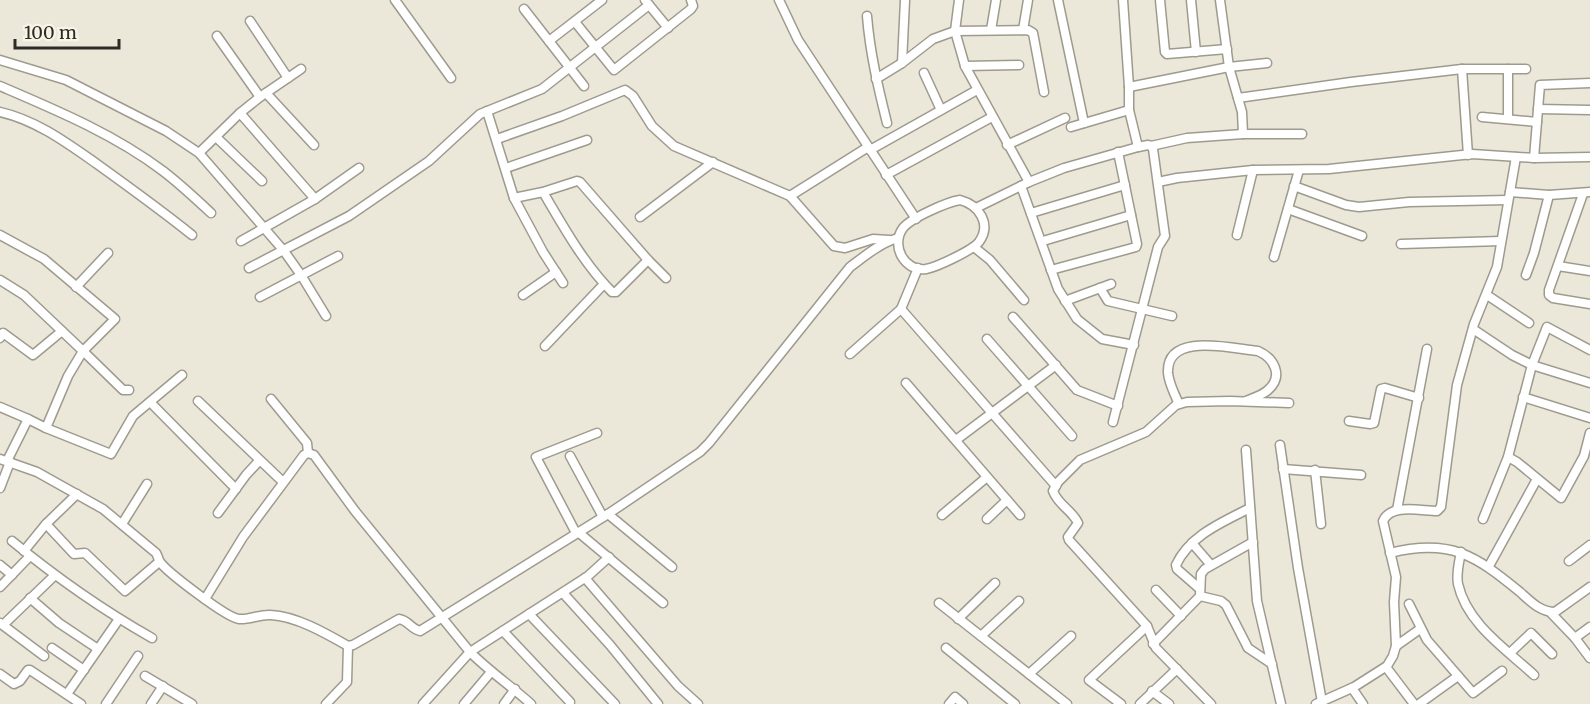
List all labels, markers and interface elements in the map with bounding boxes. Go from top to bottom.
scale bar [15,12,118,50]
text: 100 m [24,21,77,44]

